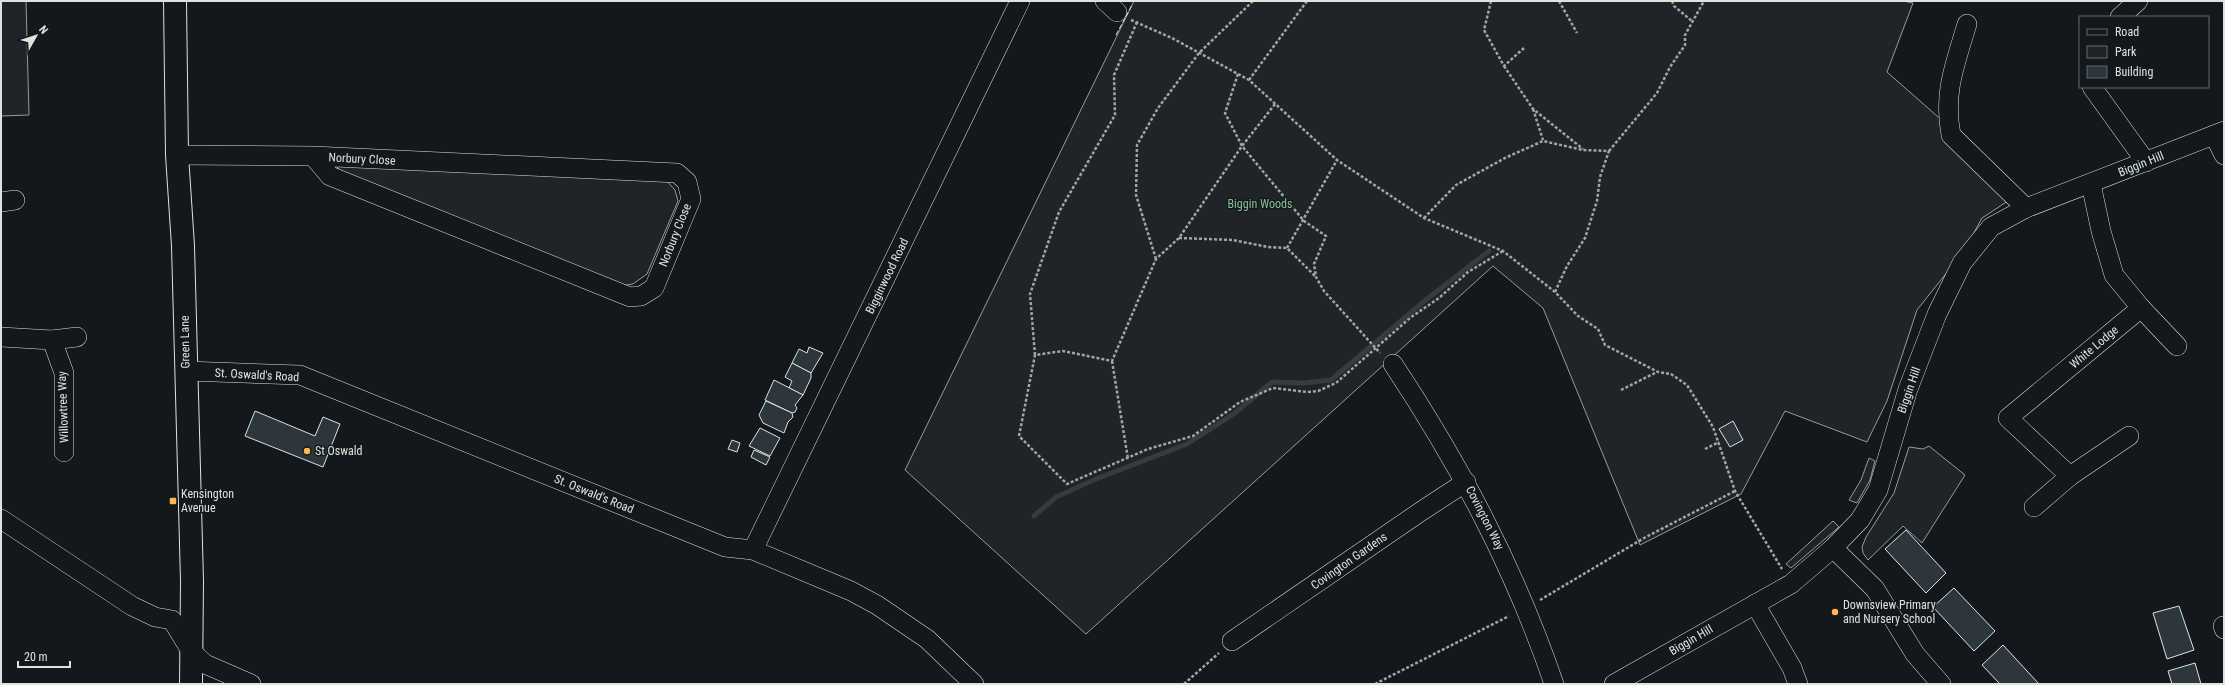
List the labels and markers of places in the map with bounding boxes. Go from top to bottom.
place label: St Oswald [315,444,363,458]
marker: St Oswald [302,446,312,456]
place label: Kensington Avenue [181,487,234,515]
marker: Kensington Avenue [168,496,178,506]
place label: Downsview Primary and Nursery School [1843,598,1936,626]
marker: Downsview Primary and Nursery School [1830,607,1840,617]

